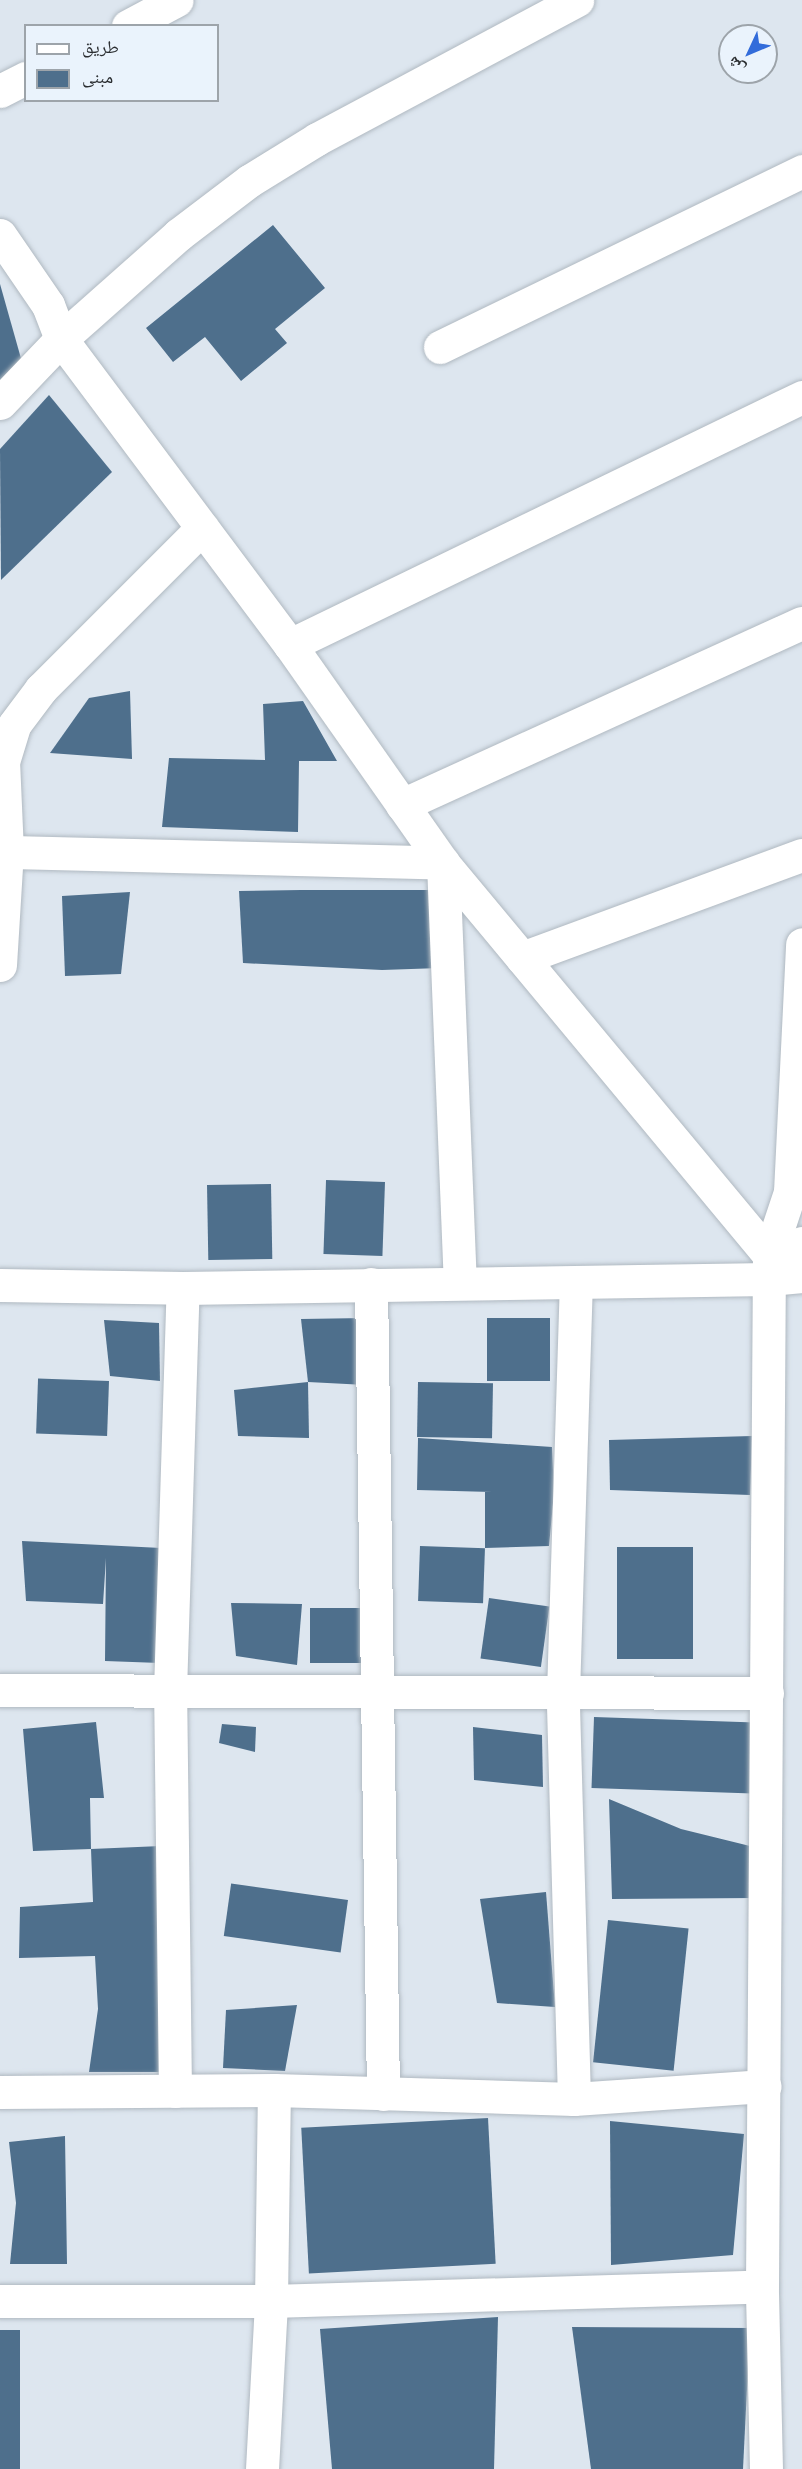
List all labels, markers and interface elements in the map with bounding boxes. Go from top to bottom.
legend [24,24,219,102]
north arrow [718,24,778,84]
text: طريق [82,35,119,59]
text: ش [723,51,750,79]
text: مبنى [82,65,113,89]

